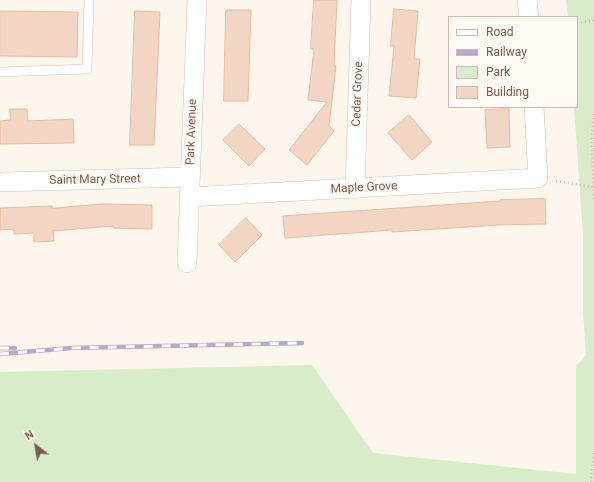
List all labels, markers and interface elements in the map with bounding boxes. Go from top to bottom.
legend [448,16,578,108]
text: Road [486,25,514,39]
text: Railway [486,45,527,59]
street label: Cedar Grove [350,61,366,127]
text: Park [486,65,510,79]
text: Building [486,85,529,99]
street label: Park Avenue [184,99,200,165]
street label: Saint Mary Street [49,172,141,188]
street label: Maple Grove [330,179,398,197]
north arrow [16,426,56,466]
text: N [23,428,36,443]

